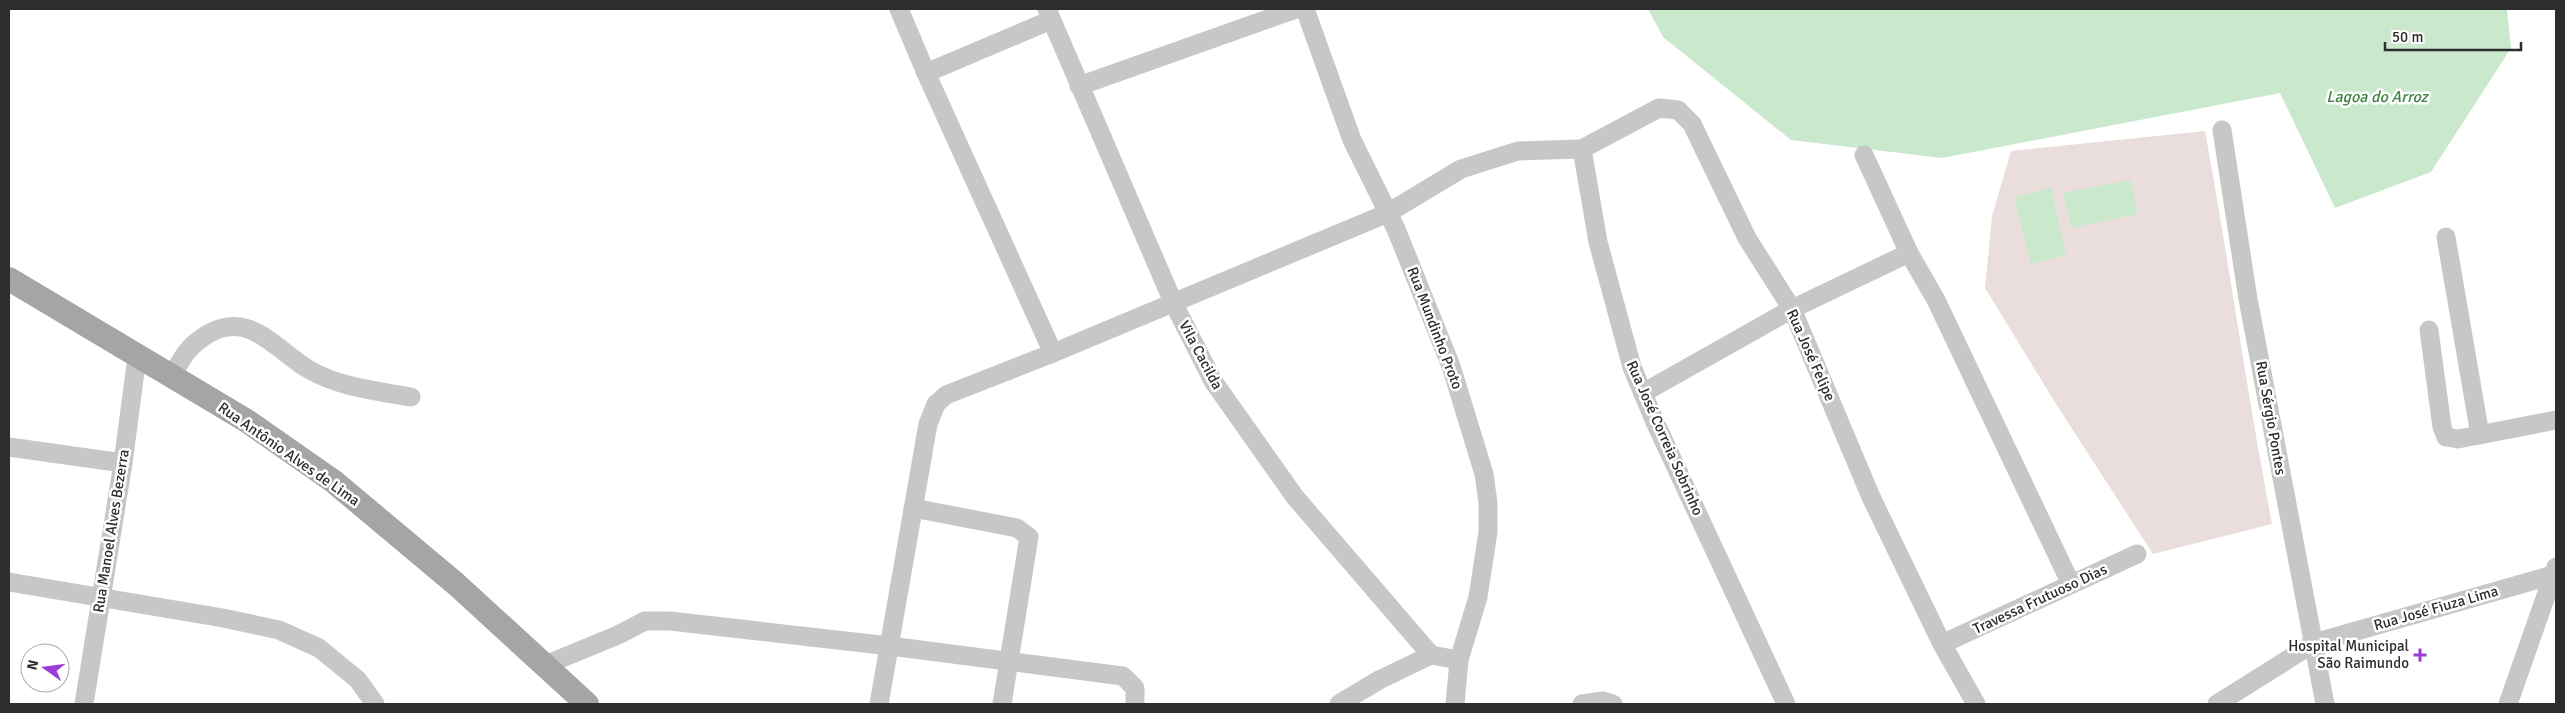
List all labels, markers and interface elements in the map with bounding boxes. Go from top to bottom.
scale bar [2385,20,2521,52]
text: 50 m [2392,28,2423,46]
water label: Lagoa do Arroz [2326,87,2430,107]
street label: Rua Mundinho Proto [1403,264,1467,392]
street label: Rua José Felipe [1783,306,1839,404]
street label: Vila Cacilda [1175,317,1227,393]
street label: Rua José Correia Sobrinho [1623,358,1707,518]
street label: Rua Sérgio Pontes [2252,360,2290,477]
street label: Rua Antônio Alves de Lima [215,398,363,510]
street label: Rua Manoel Alves Bezerra [89,448,133,614]
street label: Travessa Frutuoso Dias [1970,560,2110,638]
street label: Rua José Fiuza Lima [2372,582,2500,634]
place label: Hospital Municipal São Raimundo [2288,637,2409,672]
north arrow [20,643,70,693]
marker: Hospital Municipal São Raimundo [2413,648,2427,662]
text: N [23,658,42,672]

